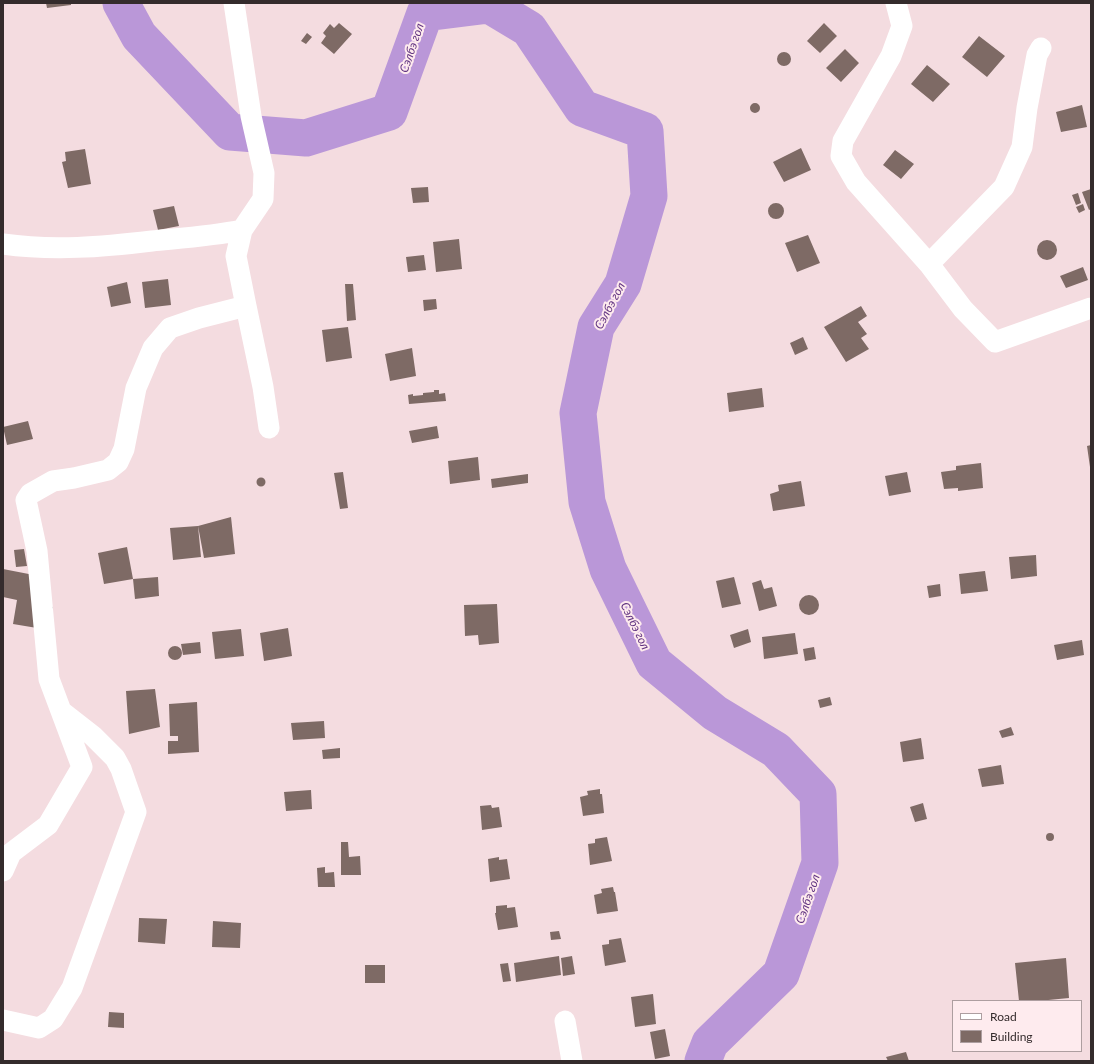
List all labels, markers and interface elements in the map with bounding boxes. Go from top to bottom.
water label: Сэлбэ гол [397,22,427,74]
water label: Сэлбэ гол [592,280,628,332]
water label: Сэлбэ гол [617,600,653,652]
water label: Сэлбэ гол [793,873,823,925]
legend [952,1000,1082,1052]
text: Road [990,1009,1017,1024]
text: Building [990,1029,1033,1044]

